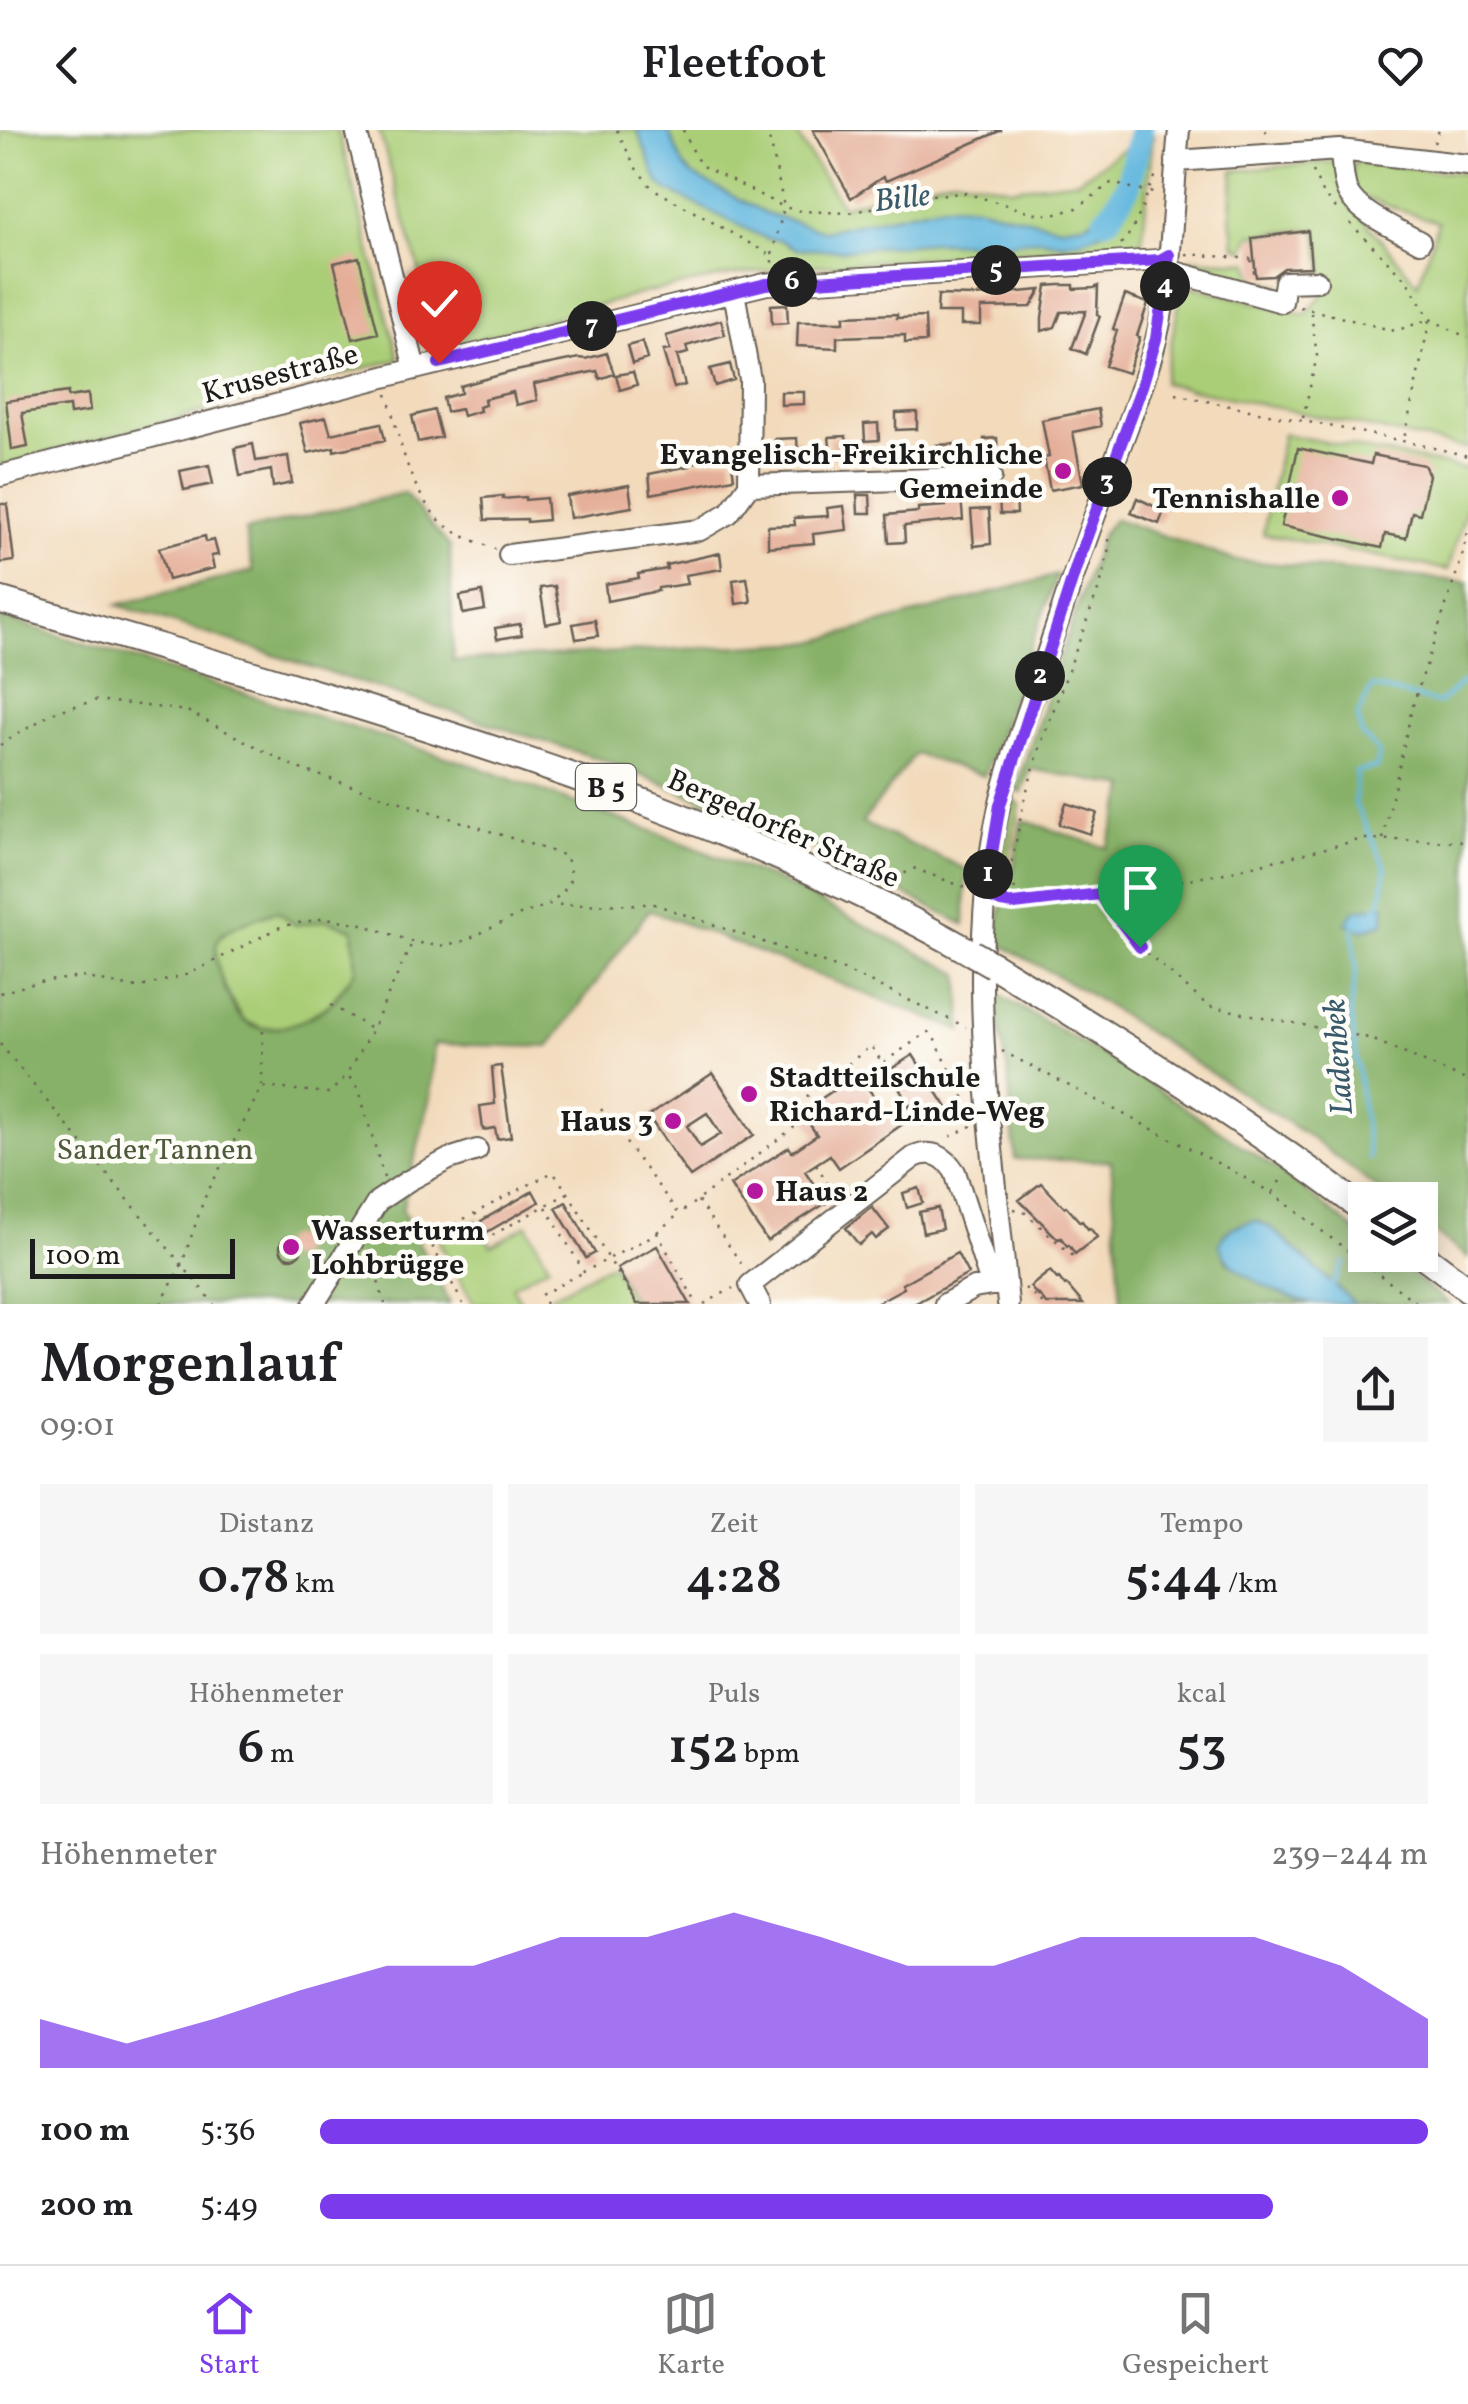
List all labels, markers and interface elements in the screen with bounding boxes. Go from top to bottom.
text: Fleetfoot [641,34,827,97]
icon: back [40,38,95,93]
icon: heart [1373,38,1428,93]
water label: Bille [872,175,933,225]
pin: 5 [971,245,1021,295]
text: 5 [989,250,1003,289]
pin: 6 [767,257,817,307]
pin [397,261,482,364]
pin: 4 [1140,261,1190,311]
text: 6 [784,262,800,301]
text: 4 [1157,266,1173,305]
icon: check [412,276,467,331]
pin: 7 [567,301,617,351]
text: 7 [585,306,599,345]
street label: Krusestraße [198,334,363,416]
place label: Evangelisch-Freikirchliche Gemeinde [660,435,1043,511]
pin: 3 [1082,457,1132,507]
marker: Evangelisch-Freikirchliche Gemeinde [1052,460,1074,482]
text: 3 [1100,462,1114,501]
place label: Tennishalle [1152,479,1320,521]
marker: Tennishalle [1329,487,1351,509]
pin: 2 [1015,651,1065,701]
text: 2 [1033,656,1047,695]
street label: Bergedorfer Straße [660,760,906,900]
road number: B 5 [576,764,636,810]
pin [1098,845,1183,948]
pin: 1 [963,849,1013,899]
text: 1 [982,854,994,893]
icon: arrive [1113,860,1168,915]
water label: Ladenbek [1314,997,1366,1117]
place label: Stadtteilschule Richard-Linde-Weg [769,1058,1045,1134]
marker: Stadtteilschule Richard-Linde-Weg [738,1083,760,1105]
place label: Haus 3 [560,1102,653,1144]
marker: Haus 3 [662,1110,684,1132]
park label: Sander Tannen [57,1130,253,1172]
place label: Haus 2 [775,1172,868,1214]
marker: Haus 2 [744,1180,766,1202]
map controls [1348,1182,1438,1272]
button: layers [1348,1182,1438,1272]
place label: Wasserturm Lohbrügge [311,1211,485,1287]
scale bar [30,1234,235,1278]
marker: Wasserturm Lohbrügge [280,1236,302,1258]
text: 100 m [45,1237,120,1276]
text: Morgenlauf [40,1329,338,1405]
button: share [1323,1337,1428,1442]
text: 09:01 [40,1405,115,1449]
text: Distanz [219,1505,314,1544]
text: Zeit [709,1505,759,1544]
text: Tempo [1160,1505,1243,1544]
text: 0.78 [198,1544,290,1614]
text: 4:28 [686,1544,782,1614]
text: 5:44 [1125,1544,1223,1614]
text: km [290,1565,335,1604]
text: /km [1223,1565,1278,1604]
text: Höhenmeter [189,1675,344,1714]
text: Puls [708,1675,760,1714]
text: kcal [1177,1675,1227,1714]
text: 6 [238,1714,264,1784]
text: 152 [668,1714,738,1784]
text: 53 [1177,1714,1226,1784]
text: m [264,1735,295,1774]
text: bpm [738,1735,800,1774]
text: Höhenmeter [40,1834,217,1878]
text: 239–244 m [1271,1834,1428,1878]
text: 100 m [40,2110,130,2154]
text: 5:36 [200,2110,256,2154]
text: 200 m [40,2185,134,2229]
text: 5:49 [200,2185,258,2229]
tab: Start [199,2286,260,2385]
tab: Karte [657,2286,725,2385]
tab: Gespeichert [1122,2286,1269,2385]

